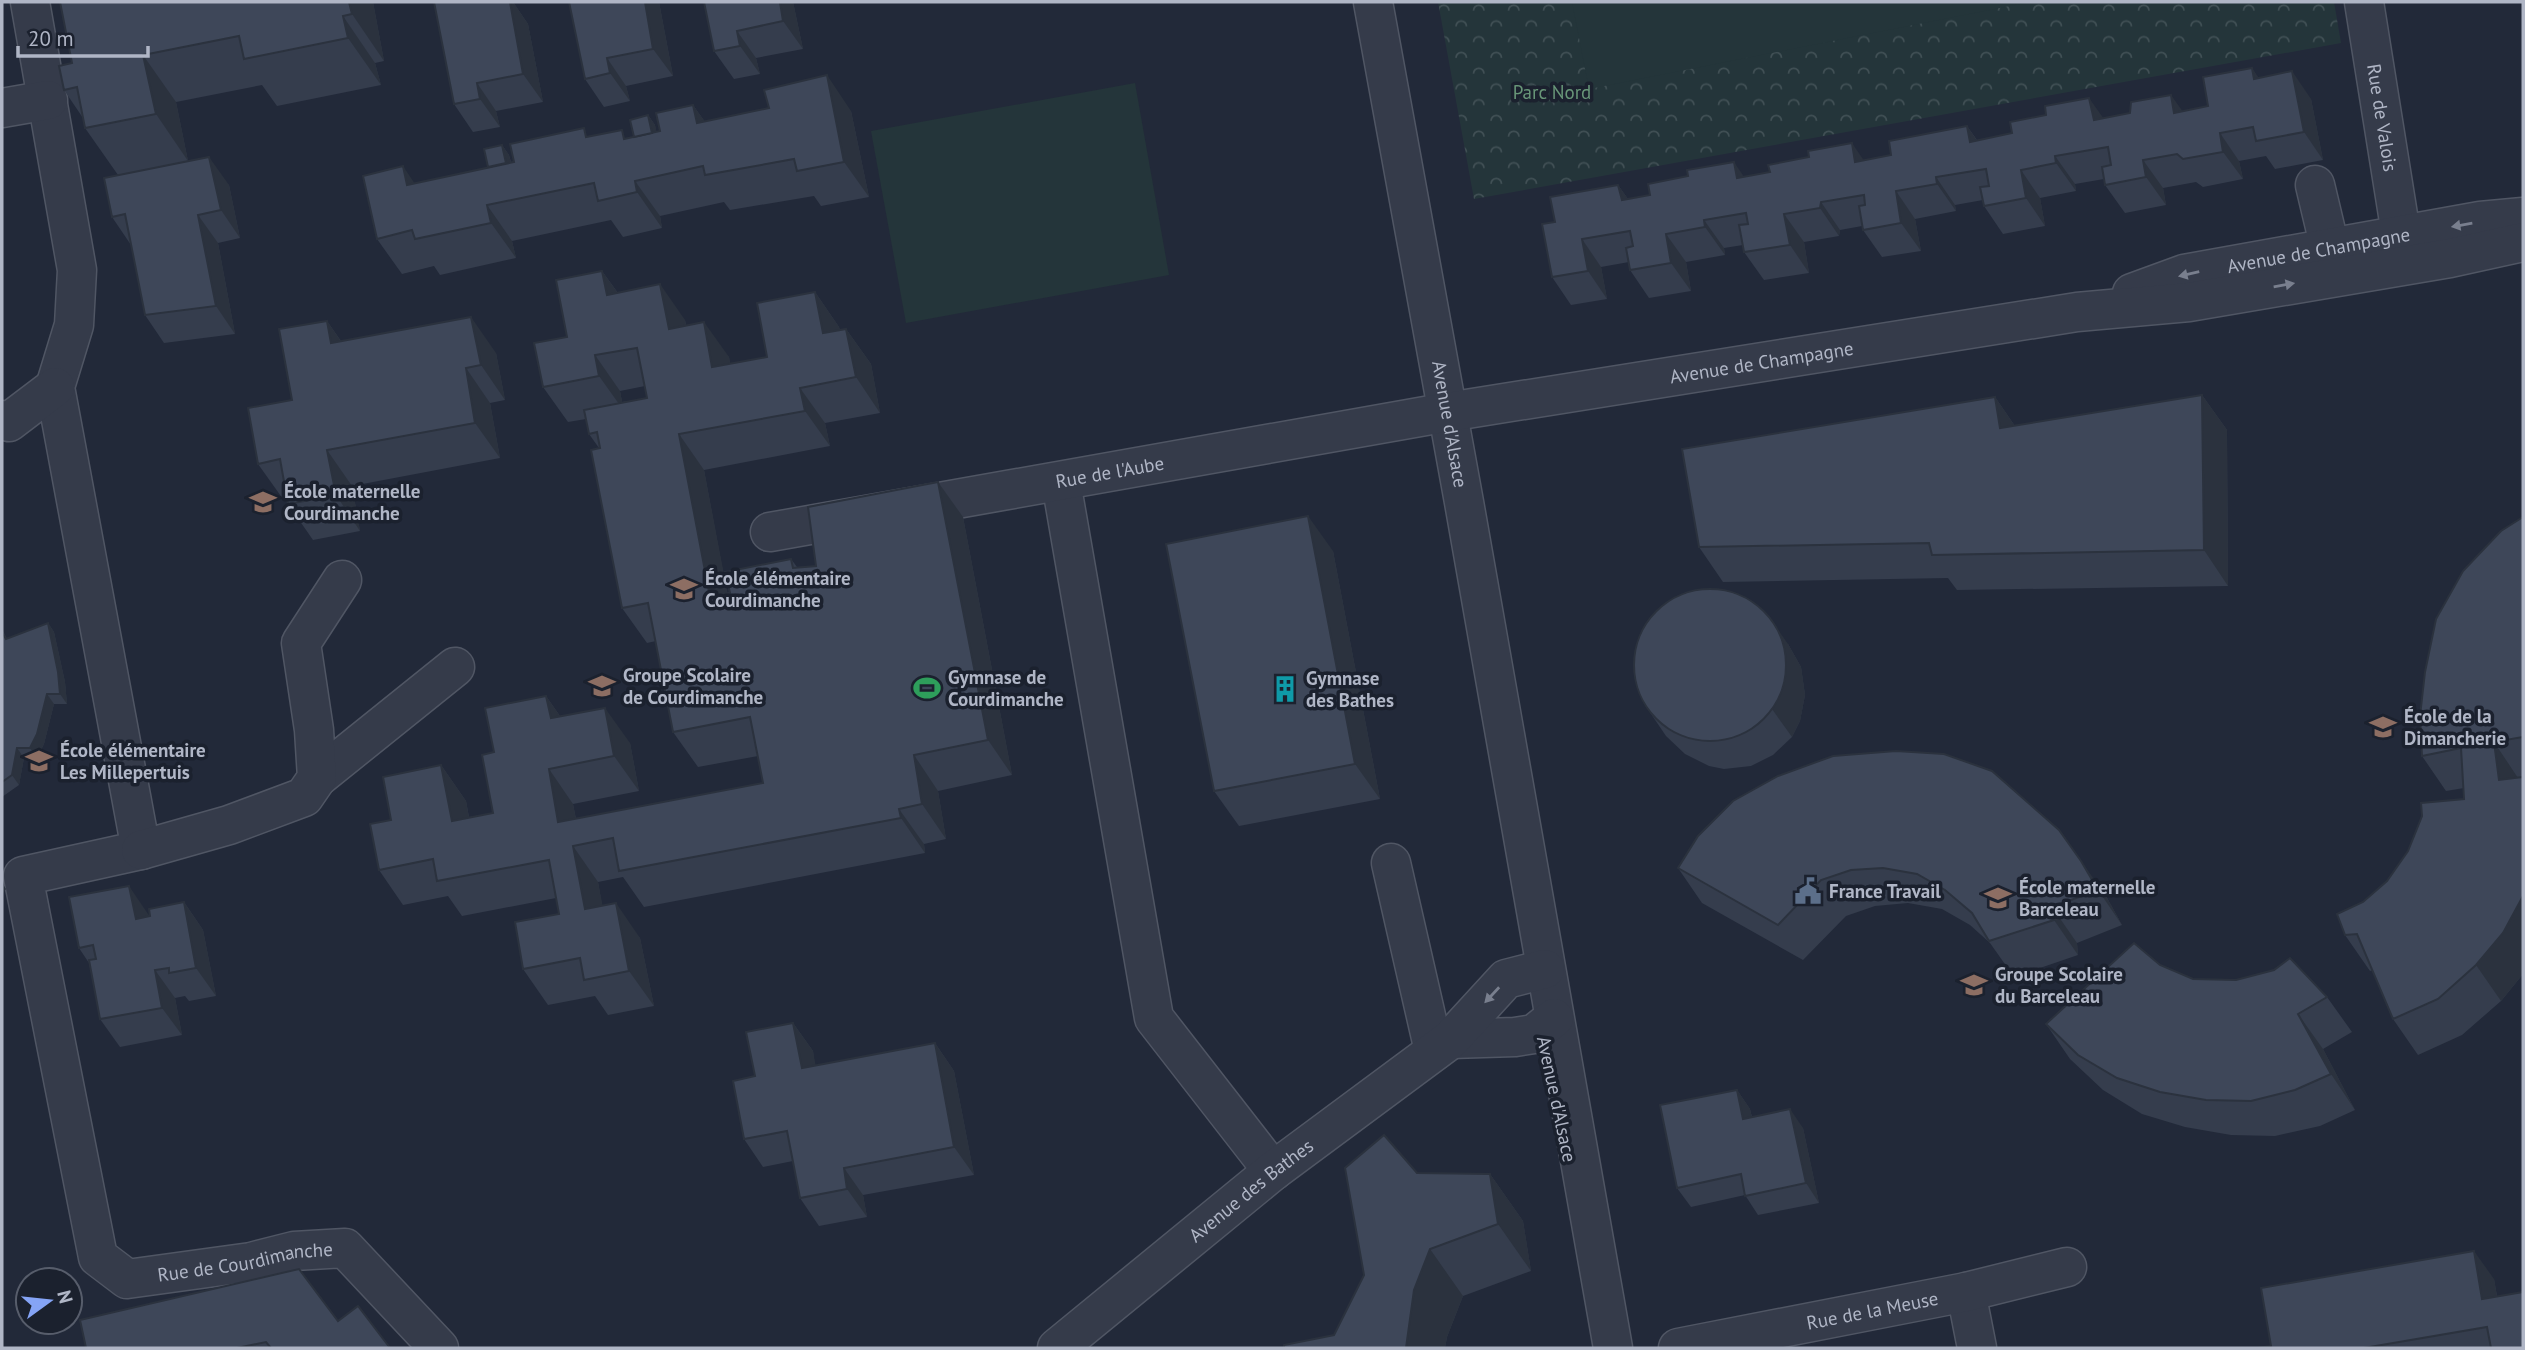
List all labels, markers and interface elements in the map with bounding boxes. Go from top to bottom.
scale bar [18,14,147,58]
text: 20 m [28,25,74,52]
street label: Rue de Valois [2362,62,2403,173]
park label: Parc Nord [1513,80,1591,104]
one-way arrow [2451,219,2473,230]
street label: Avenue de Champagne [2225,222,2412,278]
one-way arrow [2178,268,2200,279]
one-way arrow [2273,279,2295,290]
street label: Avenue de Champagne [1668,336,1855,389]
street label: Avenue d'Alsace [1427,359,1473,489]
street label: Rue de l'Aube [1054,450,1166,493]
place label: École maternelle Courdimanche [284,479,420,525]
school or university icon: École maternelle Courdimanche [248,487,278,517]
place label: École élémentaire Courdimanche [705,566,851,612]
school or university icon: École élémentaire Courdimanche [669,574,699,604]
place label: Groupe Scolaire de Courdimanche [623,663,763,709]
place label: Gymnase de Courdimanche [948,665,1064,711]
place label: Gymnase des Bathes [1306,666,1394,712]
school or university icon: Groupe Scolaire de Courdimanche [587,671,617,701]
sports icon: Gymnase de Courdimanche [912,673,942,703]
building icon: Gymnase des Bathes [1270,674,1300,704]
place label: École de la Dimancherie [2404,704,2506,750]
school or university icon: École de la Dimancherie [2368,712,2398,742]
place label: École élémentaire Les Millepertuis [60,738,206,784]
school or university icon: École élémentaire Les Millepertuis [24,746,54,776]
place label: École maternelle Barceleau [2019,875,2155,921]
public building icon: France Travail [1793,876,1823,906]
place label: France Travail [1829,879,1941,903]
school or university icon: École maternelle Barceleau [1983,883,2013,913]
place label: Groupe Scolaire du Barceleau [1995,962,2123,1008]
school or university icon: Groupe Scolaire du Barceleau [1959,970,1989,1000]
one-way arrow [1484,986,1500,1004]
street label: Avenue d'Alsace [1532,1034,1582,1164]
street label: Avenue des Bathes [1184,1133,1318,1247]
street label: Rue de Courdimanche [156,1237,333,1287]
north arrow [14,1266,84,1336]
street label: Rue de la Meuse [1804,1286,1940,1335]
text: N [52,1287,79,1306]

